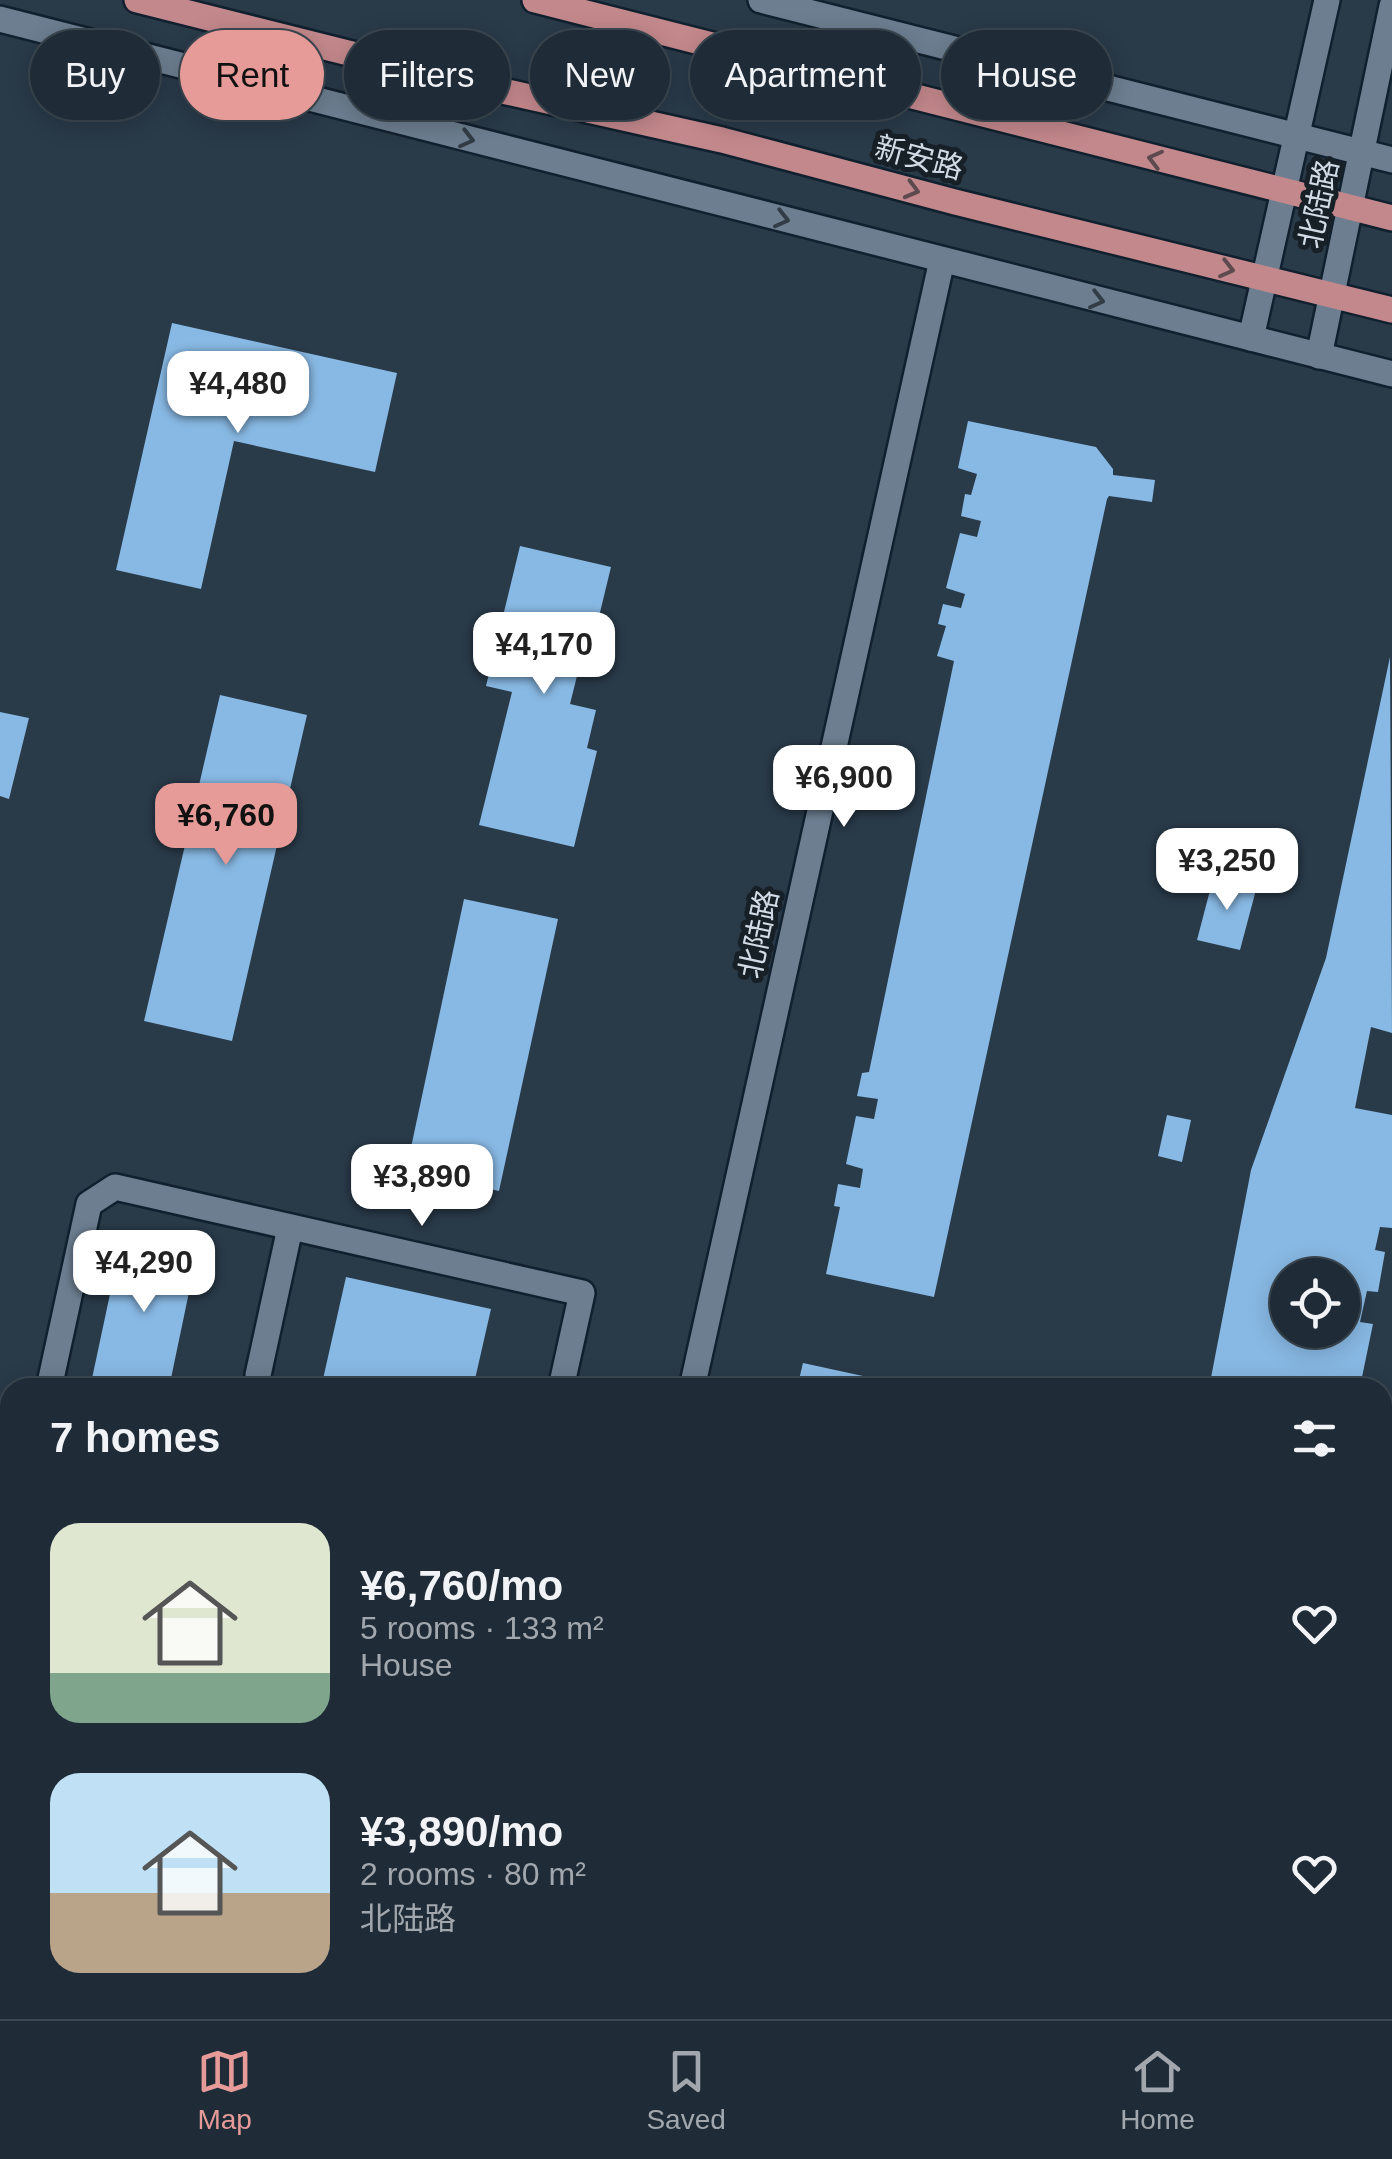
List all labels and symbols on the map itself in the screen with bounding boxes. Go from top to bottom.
one-way arrow [458,127,475,148]
street label: 新安路 [871,130,967,185]
one-way arrow [1147,149,1164,170]
street label: 北陆路 [1293,156,1344,251]
one-way arrow [903,179,920,200]
one-way arrow [773,207,790,228]
one-way arrow [1218,257,1235,278]
one-way arrow [1088,288,1105,309]
pin: ¥4,480 [157,351,319,436]
pin: ¥4,170 [463,612,625,697]
pin: ¥6,900 [763,745,925,830]
pin: ¥6,760 [145,783,307,868]
pin: ¥3,250 [1146,828,1308,913]
street label: 北陆路 [733,886,784,981]
pin: ¥3,890 [341,1144,503,1229]
pin: ¥4,290 [63,1230,225,1315]

